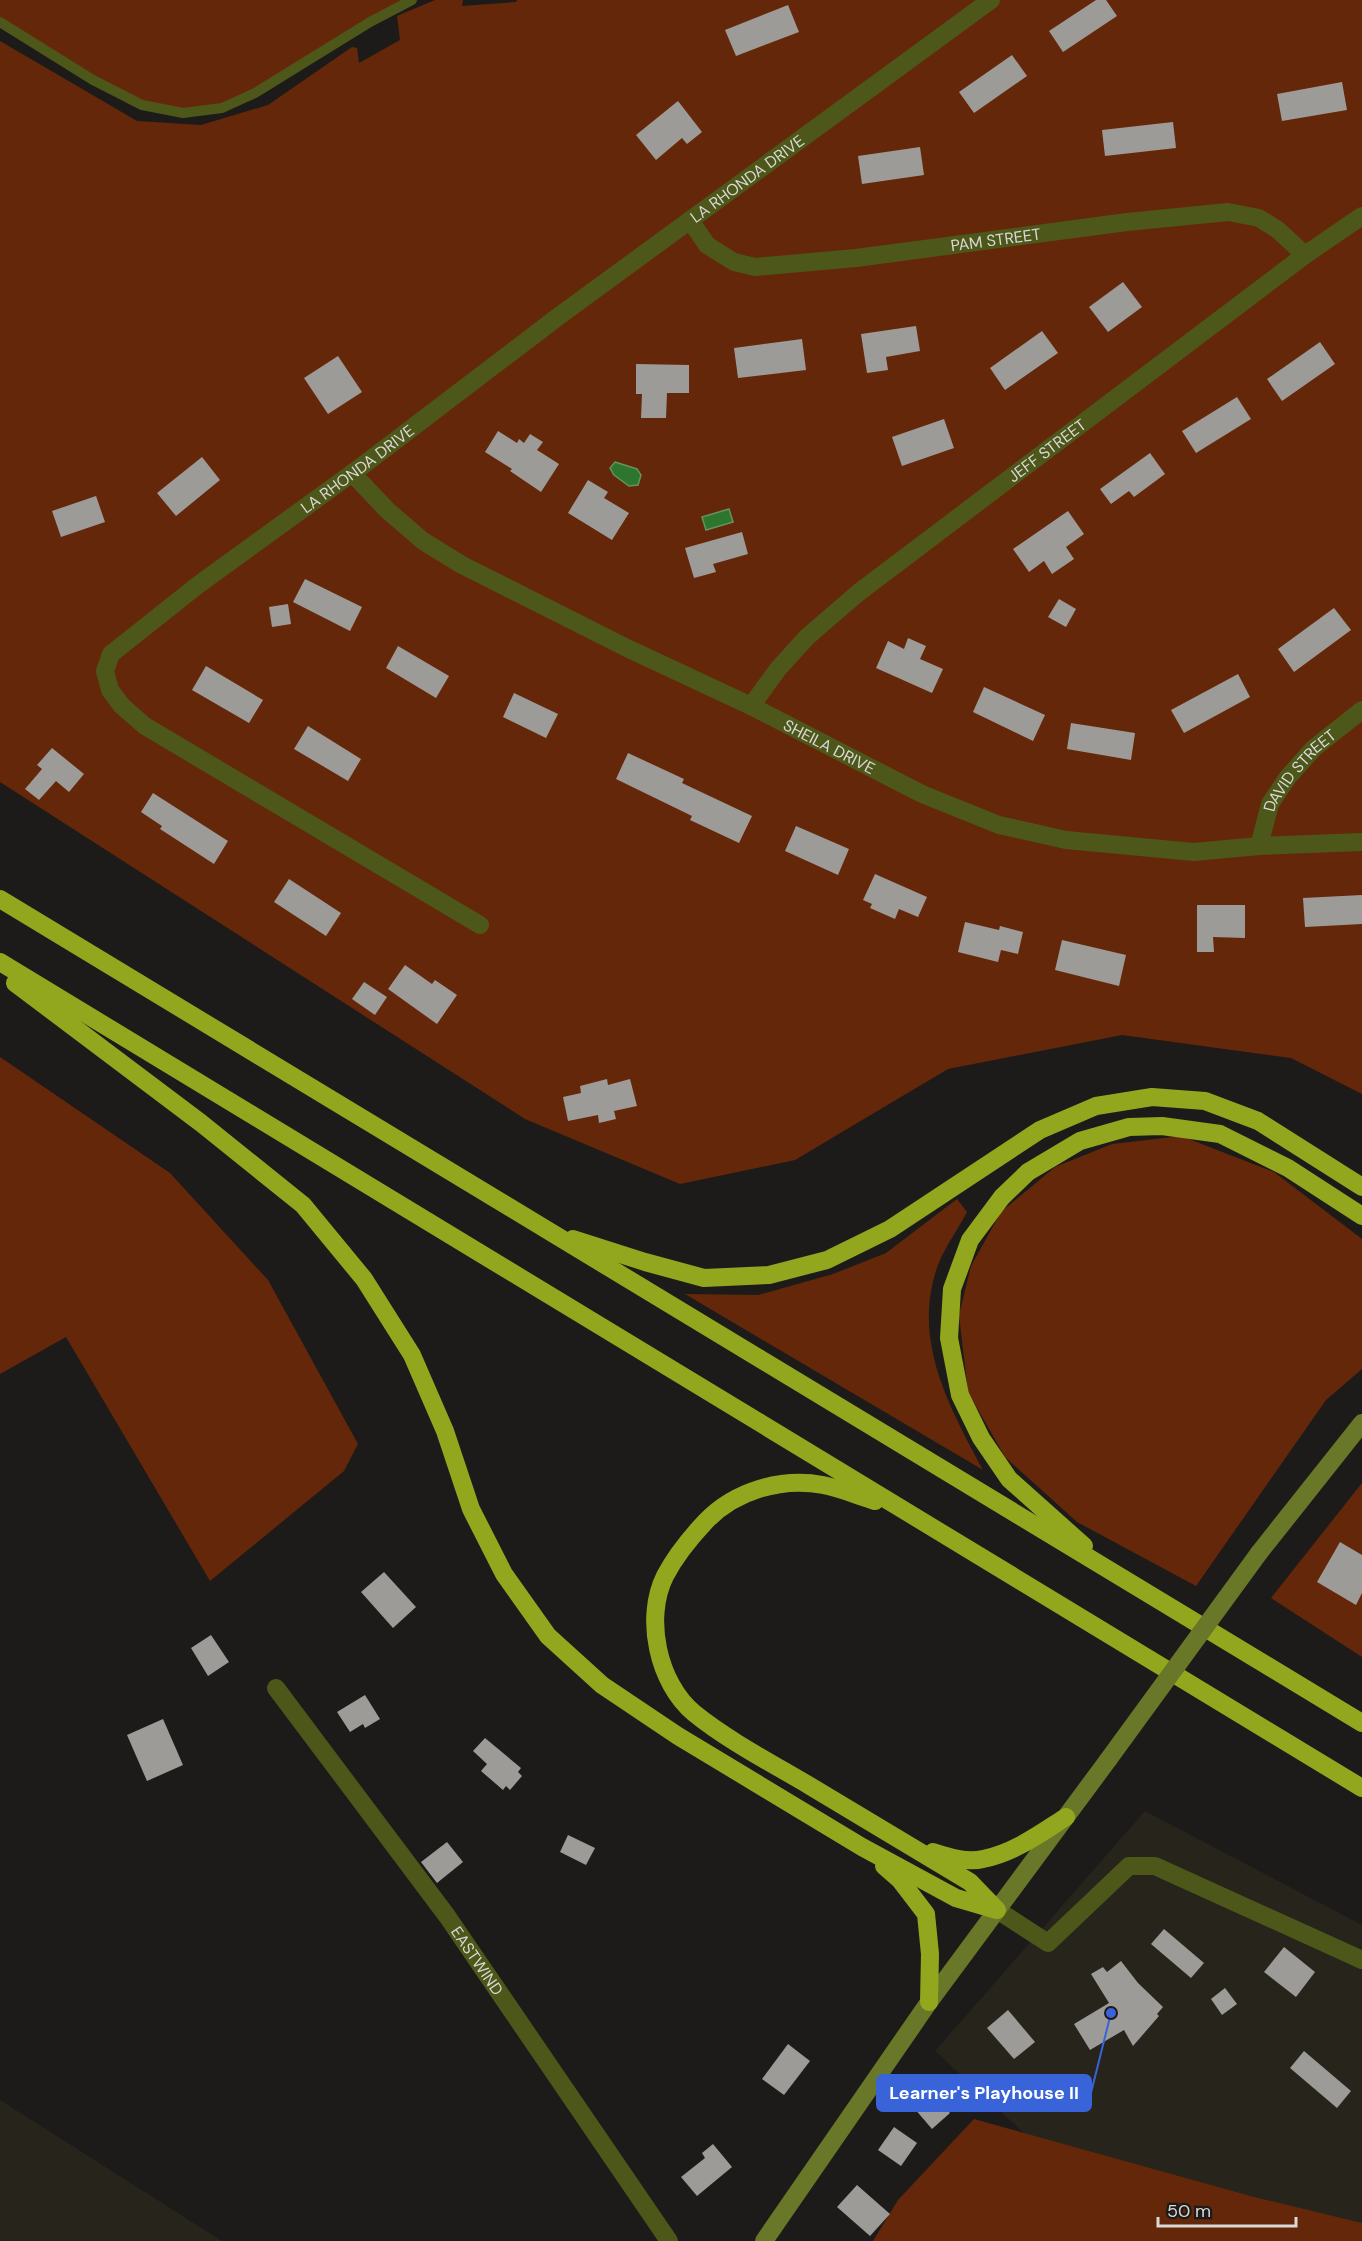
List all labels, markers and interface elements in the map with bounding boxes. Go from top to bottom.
street label: LA RHONDA DRIVE [686,130,808,227]
street label: PAM STREET [949,223,1042,256]
street label: JEFF STREET [1003,414,1090,487]
street label: LA RHONDA DRIVE [296,420,418,518]
street label: SHEILA DRIVE [780,714,879,779]
street label: DAVID STREET [1258,724,1340,814]
street label: EASTWIND [447,1922,508,1999]
callout: Learner's Playhouse II [877,2075,1091,2111]
text: Learner's Playhouse II [889,2081,1079,2105]
scale bar [1158,2190,1296,2228]
text: 50 m [1167,2199,1211,2223]

